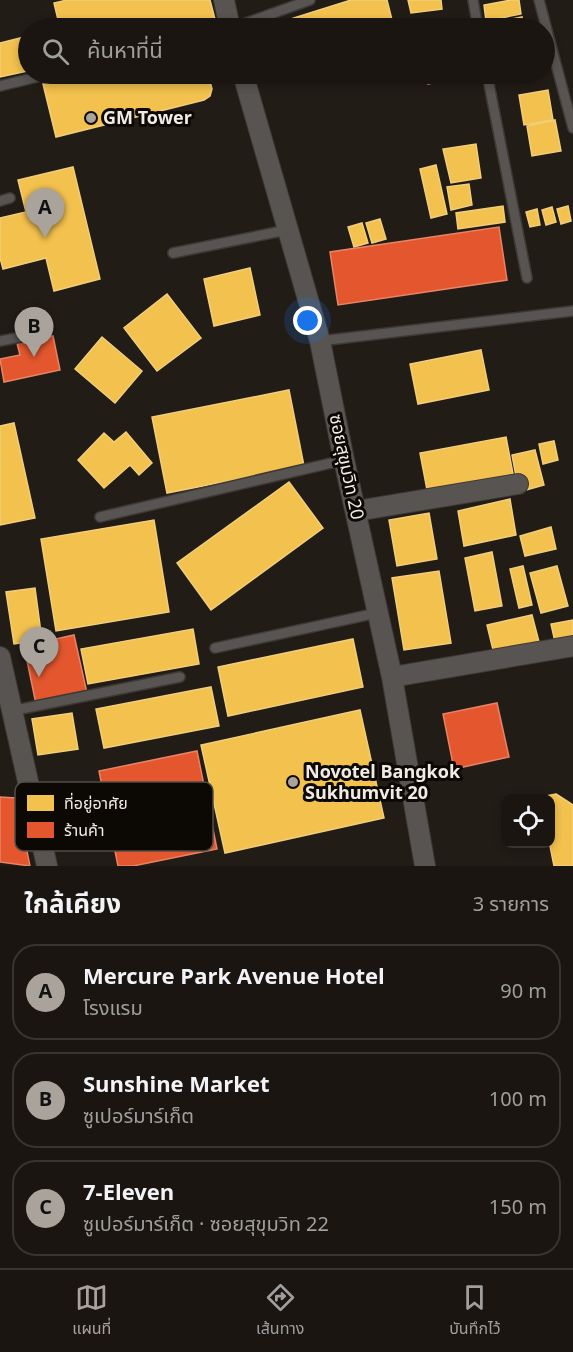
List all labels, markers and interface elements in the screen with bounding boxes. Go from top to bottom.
search box [18,18,555,84]
icon: search [39,35,72,68]
text: ค้นหาที่นี่ [87,35,163,68]
place label: GM Tower [103,105,192,132]
marker: GM Tower [84,111,98,125]
pin: A [26,188,64,238]
your location [293,306,322,335]
pin: B [15,308,54,357]
street label: ซอยสุขุมวิท 20 [322,412,370,522]
pin: C [20,628,58,677]
place label: Novotel Bangkok Sukhumvit 20 [305,759,461,807]
marker: Novotel Bangkok Sukhumvit 20 [286,775,300,789]
legend [15,782,213,851]
text: ที่อยู่อาศัย [64,792,128,816]
map controls [501,794,555,848]
button: locate [501,794,555,848]
text: ร้านค้า [64,819,104,843]
text: ใกล้เคียง [24,885,121,925]
text: 3 รายการ [473,890,549,920]
text: Mercure Park Avenue Hotel [83,961,385,994]
text: A [39,977,52,1007]
text: 90 m [500,977,547,1007]
text: โรงแรม [83,994,143,1024]
text: Sunshine Market [83,1069,270,1102]
text: B [39,1085,52,1115]
text: 100 m [489,1085,547,1115]
text: ซูเปอร์มาร์เก็ต [83,1102,194,1132]
text: 7-Eleven [83,1177,174,1210]
text: C [39,1193,52,1223]
text: 150 m [489,1193,547,1223]
text: ซูเปอร์มาร์เก็ต · ซอยสุขุมวิท 22 [83,1210,329,1240]
tab: แผนที่ [72,1281,111,1341]
tab: เส้นทาง [256,1281,304,1341]
tab: บันทึกไว้ [449,1281,501,1341]

